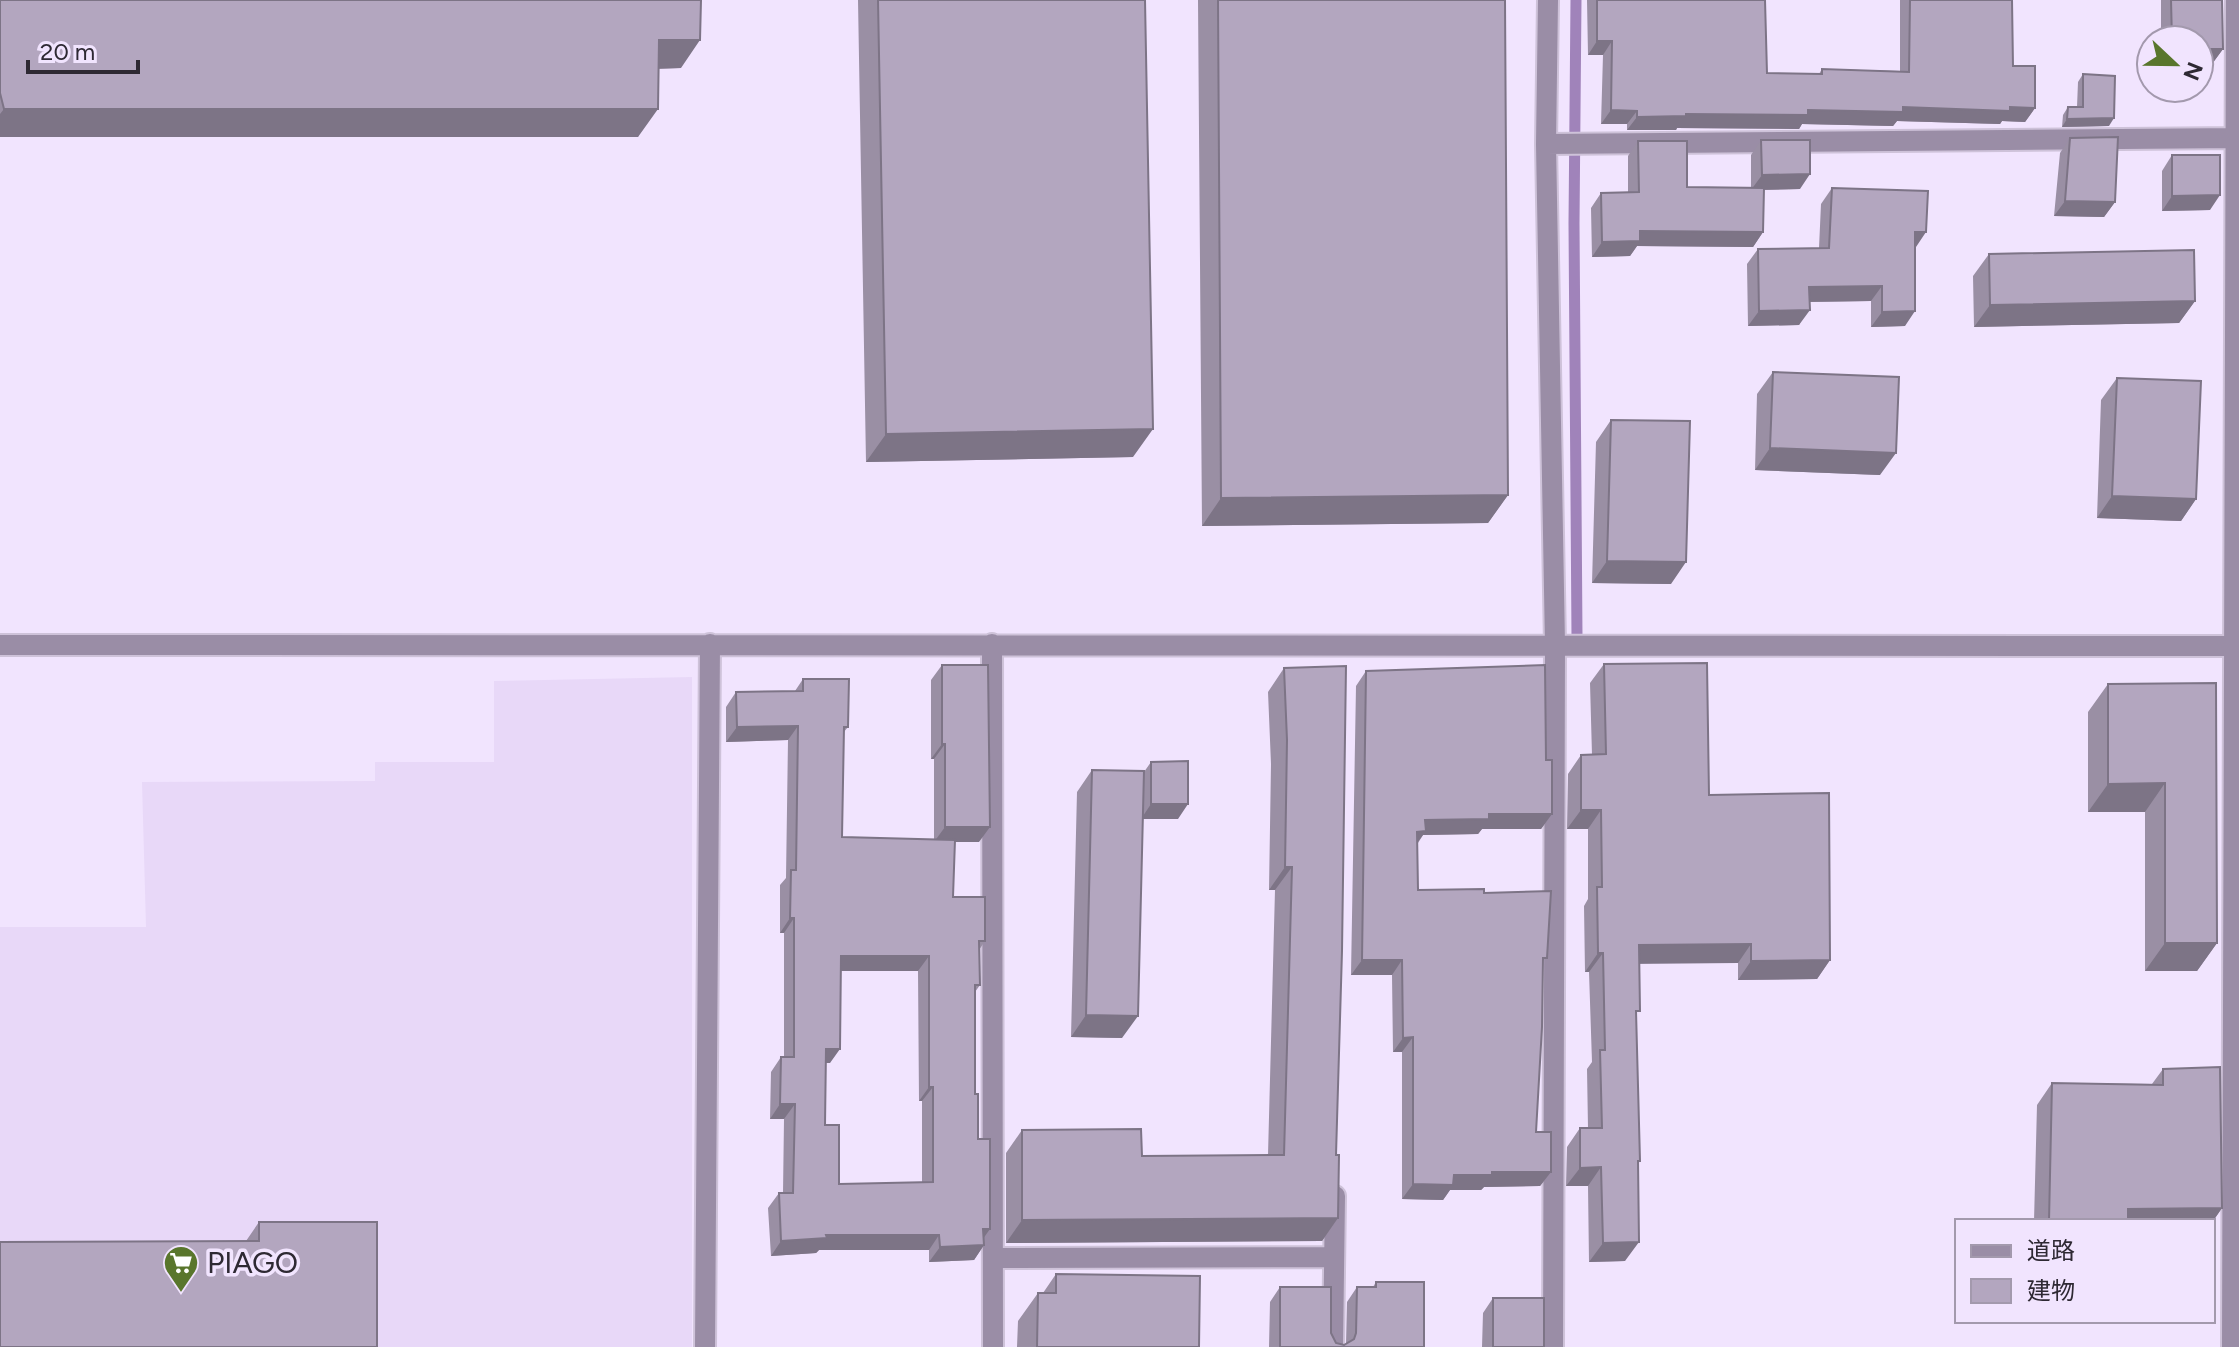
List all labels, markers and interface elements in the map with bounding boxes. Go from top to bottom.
scale bar [28,24,138,74]
north arrow [2135,24,2215,104]
text: 20 m [40,37,95,66]
text: N [2177,58,2209,84]
legend [1955,1219,2215,1323]
text: 道路 [2027,1236,2075,1265]
supermarket icon: PIAGO [162,1244,200,1294]
place label: PIAGO [207,1244,298,1281]
text: 建物 [2027,1276,2075,1305]

